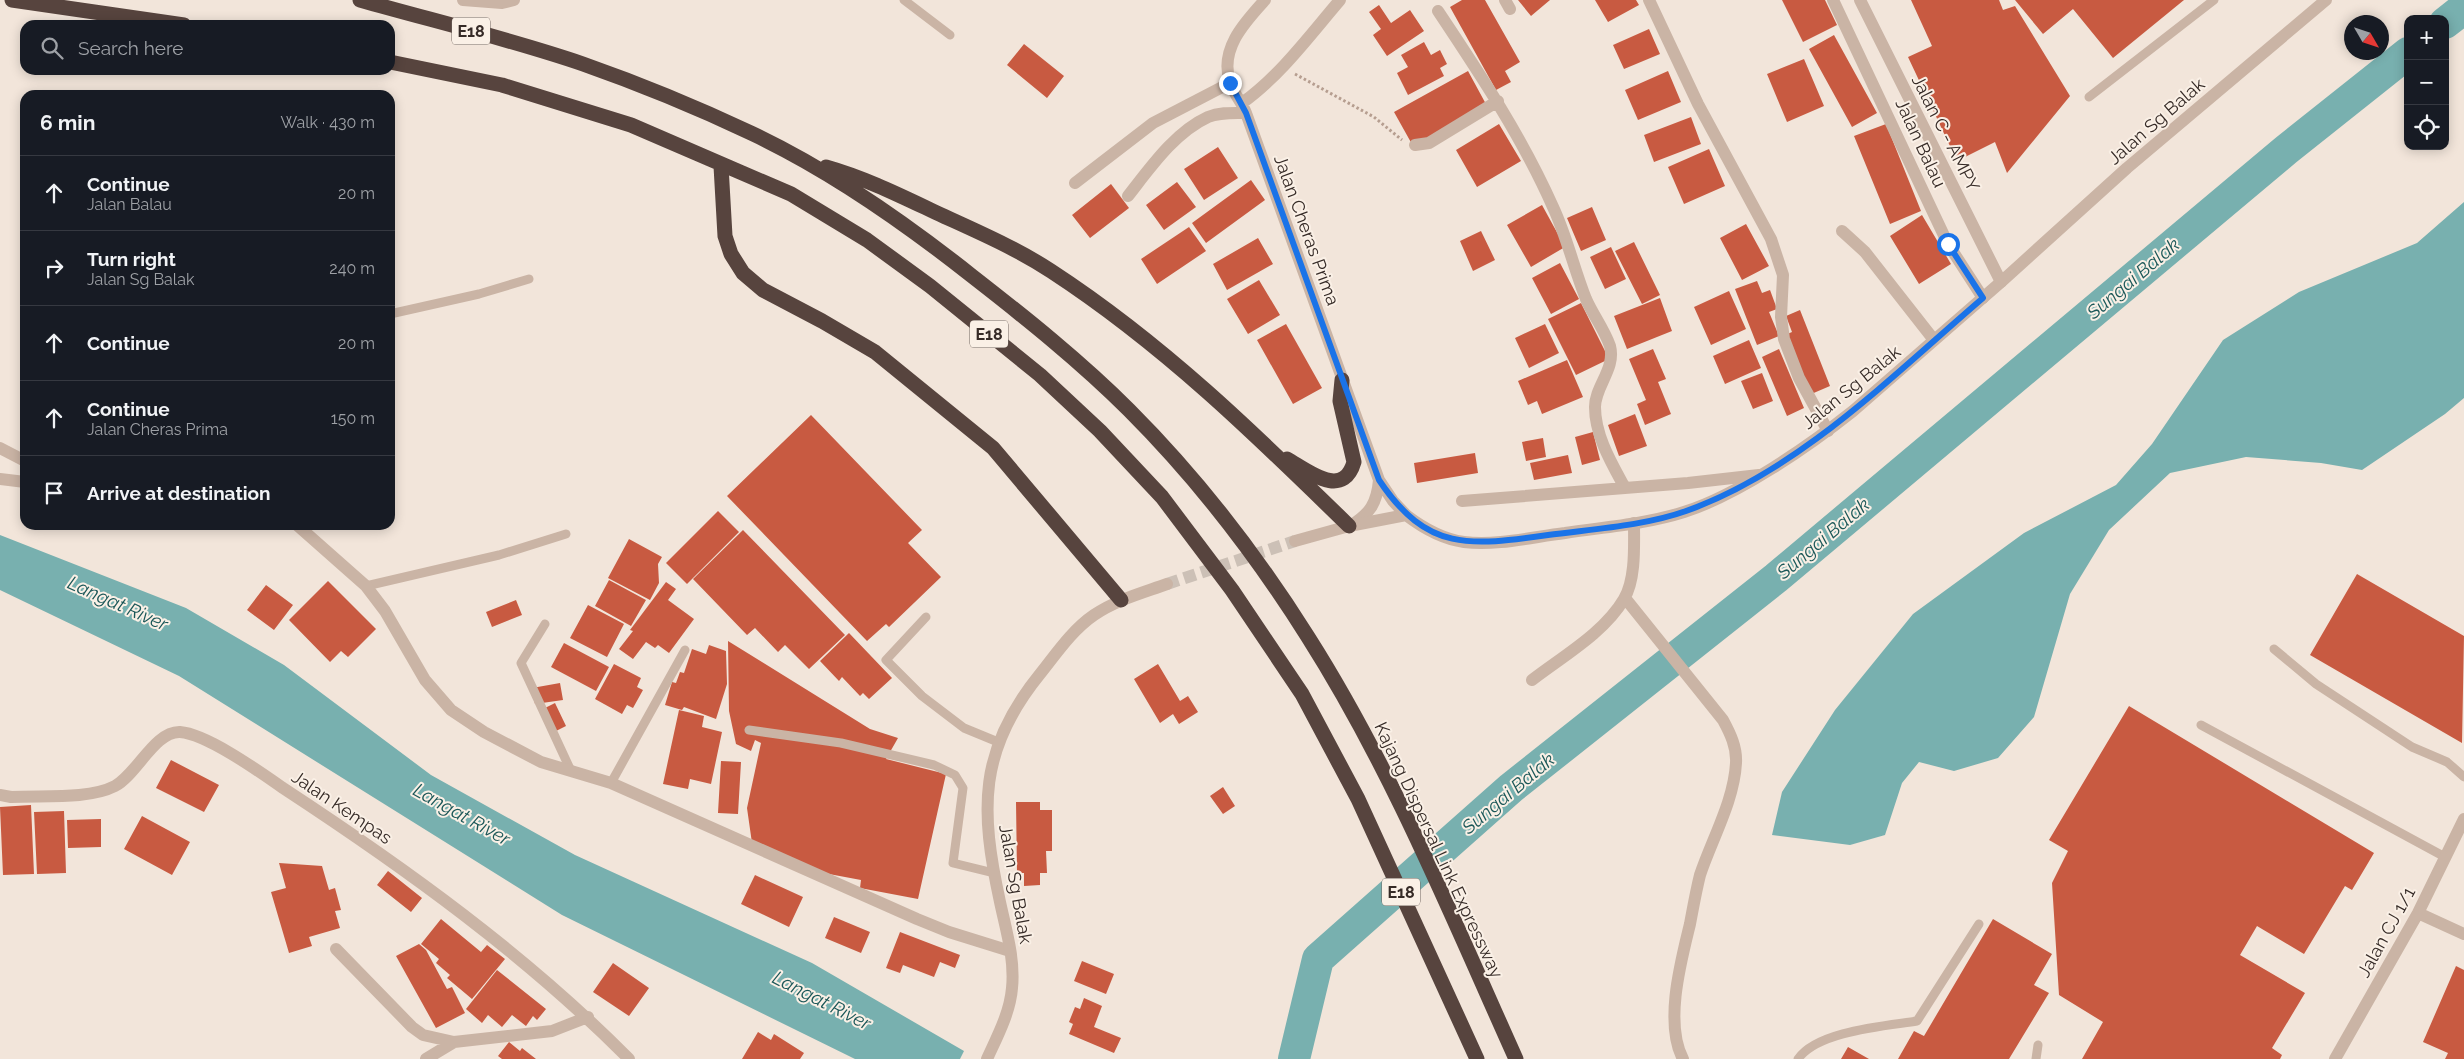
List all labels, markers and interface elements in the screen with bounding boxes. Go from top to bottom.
north arrow [2344,15,2389,60]
map controls [2404,15,2449,150]
button: + [2404,15,2449,60]
road number: E18 [452,18,490,44]
search box [20,20,395,75]
icon: search [38,34,66,62]
text: Search here [78,37,184,59]
button: − [2404,60,2449,105]
route end [1219,72,1242,95]
street label: Jalan C - AMPY [1908,72,1984,195]
street label: Jalan Sg Balak [2104,73,2209,169]
street label: Jalan Balau [1891,95,1951,191]
button: locate [2404,105,2449,150]
text: 6 min [40,110,95,135]
text: Walk · 430 m [281,113,375,132]
street label: Jalan Cheras Prima [1270,152,1344,308]
text: Continue [87,173,170,195]
icon: ahead [40,179,68,207]
text: 20 m [338,184,375,203]
text: Jalan Balau [87,195,172,214]
route start [1937,233,1960,256]
water label: Sungai Balak [2082,233,2184,324]
text: Turn right [87,248,176,270]
icon: right [40,254,68,282]
text: 240 m [329,259,375,278]
text: Jalan Sg Balak [87,270,194,289]
road number: E18 [970,320,1008,348]
icon: ahead [40,329,68,357]
text: Continue [87,332,170,354]
text: 20 m [338,334,375,353]
street label: Jalan Sg Balak [1797,341,1905,433]
text: Continue [87,398,170,420]
icon: ahead [40,404,68,432]
text: 150 m [331,409,375,428]
text: Jalan Cheras Prima [87,420,228,439]
icon: arrive [40,479,68,507]
text: Arrive at destination [87,482,271,504]
water label: Sungai Balak [1772,493,1874,584]
water label: Langat River [65,571,173,635]
street label: Kajang Dispersal Link Expressway [1370,719,1508,982]
water label: Sungai Balak [1457,748,1559,839]
street label: Jalan Kempas [288,766,396,848]
water label: Langat River [410,778,516,850]
street label: Jalan Sg Balak [995,823,1037,946]
road number: E18 [1382,879,1420,906]
street label: Jalan CJ 1/1 [2353,883,2419,981]
water label: Langat River [769,966,876,1035]

